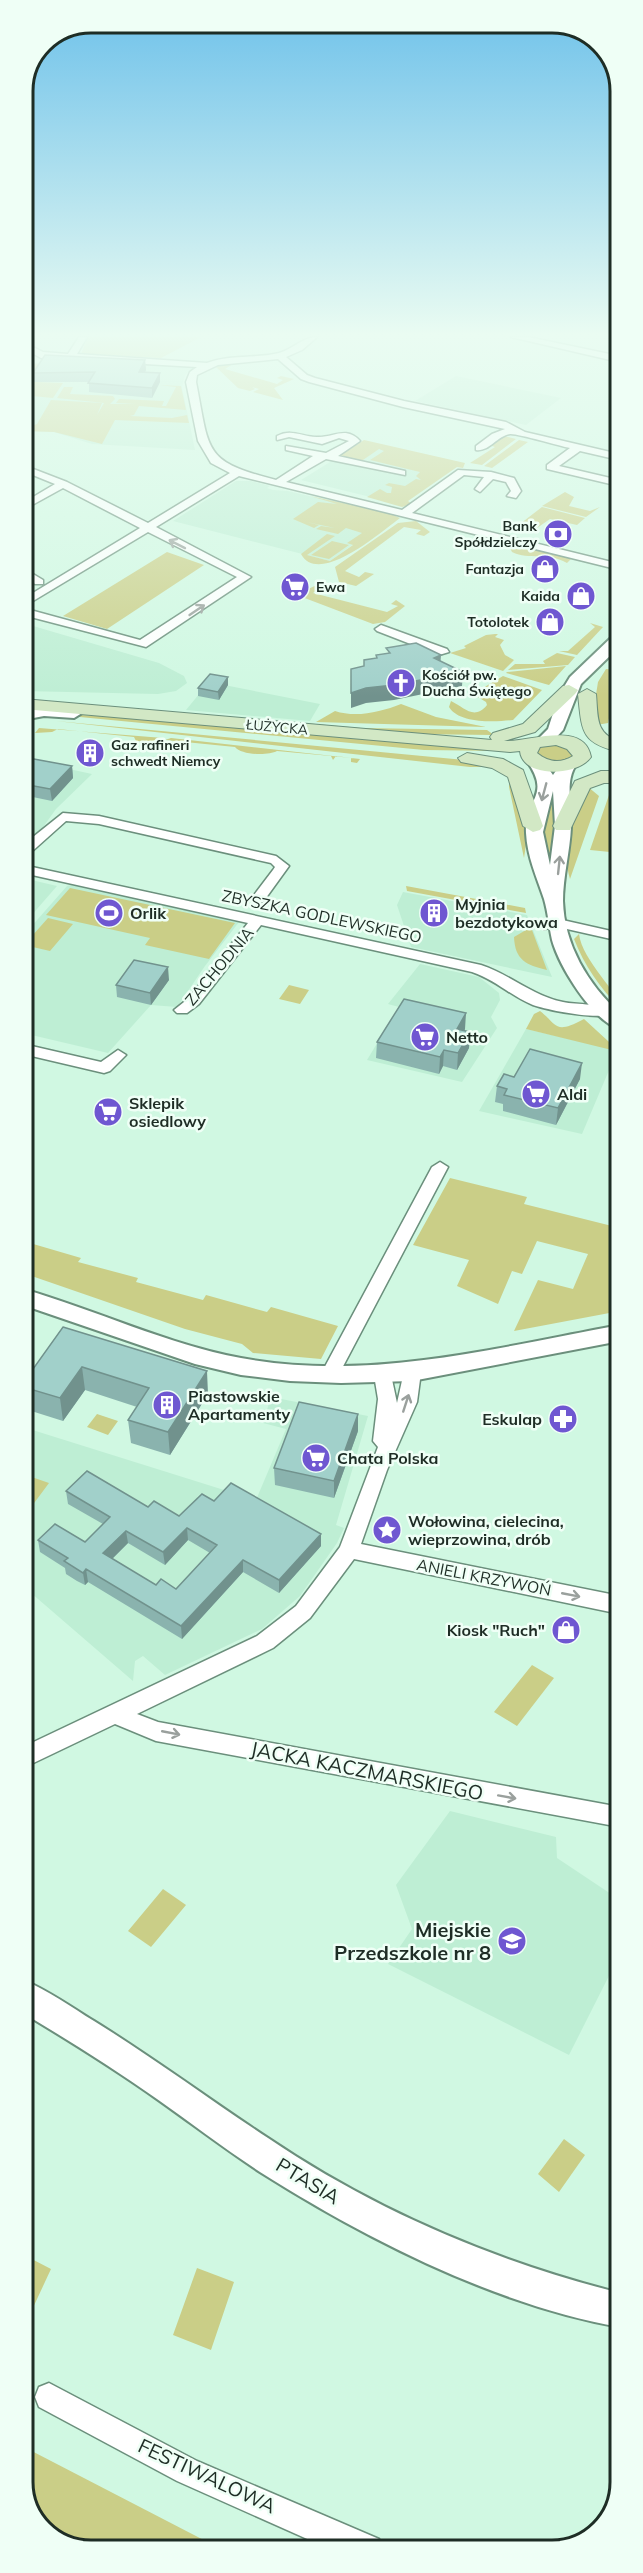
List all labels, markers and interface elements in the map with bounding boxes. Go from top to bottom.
place label: Bank Spółdzielczy [454,517,537,551]
bank icon: Bank Spółdzielczy [542,518,574,550]
one-way arrow [168,537,186,549]
shop icon: Fantazja [529,553,561,585]
place label: Fantazja [465,560,524,578]
supermarket icon: Ewa [279,571,311,603]
place label: Ewa [316,578,345,596]
shop icon: Kaida [565,580,597,612]
place label: Kaida [521,587,560,605]
one-way arrow [188,604,204,616]
shop icon: Totolotek [534,606,566,638]
place label: Totolotek [467,613,529,631]
place label: Kościół pw. Ducha Świętego [422,666,532,700]
church icon: Kościół pw. Ducha Świętego [385,667,417,699]
street label: ŁUŻYCKA [244,715,309,739]
place label: Gaz rafineri schwedt Niemcy [111,736,221,770]
building icon: Gaz rafineri schwedt Niemcy [74,737,106,769]
one-way arrow [538,782,550,801]
one-way arrow [553,855,564,875]
street label: ZBYSZKA GODLEWSKIEGO [220,885,424,947]
place label: Myjnia bezdotykowa [455,894,558,932]
sports icon: Orlik [93,897,125,929]
building icon: Myjnia bezdotykowa [418,897,450,929]
place label: Orlik [130,903,167,923]
street label: ZACHODNIA [180,923,258,1009]
supermarket icon: Netto [409,1021,441,1053]
place label: Netto [446,1027,488,1047]
supermarket icon: Aldi [520,1078,552,1110]
place label: Aldi [557,1084,587,1104]
place label: Sklepik osiedlowy [129,1093,206,1131]
supermarket icon: Sklepik osiedlowy [92,1096,124,1128]
place label: Piastowskie Apartamenty [188,1386,291,1424]
building icon: Piastowskie Apartamenty [151,1389,183,1421]
one-way arrow [402,1394,413,1413]
pharmacy icon: Eskulap [547,1403,579,1435]
place label: Eskulap [482,1409,542,1429]
supermarket icon: Chata Polska [300,1442,332,1474]
place label: Chata Polska [337,1448,439,1468]
place label: Wołowina, cielecina, wieprzowina, drób [408,1511,564,1549]
place icon: Wołowina, cielecina, wieprzowina, drób [371,1514,403,1546]
street label: ANIELI KRZYWOŃ [415,1554,553,1600]
one-way arrow [560,1590,580,1601]
shop icon: Kiosk "Ruch" [550,1614,582,1646]
place label: Kiosk "Ruch" [447,1620,545,1640]
one-way arrow [161,1728,181,1739]
street label: JACKA KACZMARSKIEGO [249,1736,486,1805]
one-way arrow [497,1792,517,1803]
place label: Miejskie Przedszkole nr 8 [334,1917,491,1965]
school or university icon: Miejskie Przedszkole nr 8 [496,1925,528,1957]
street label: PTASIA [272,2152,345,2209]
street label: FESTIWALOWA [134,2433,280,2519]

